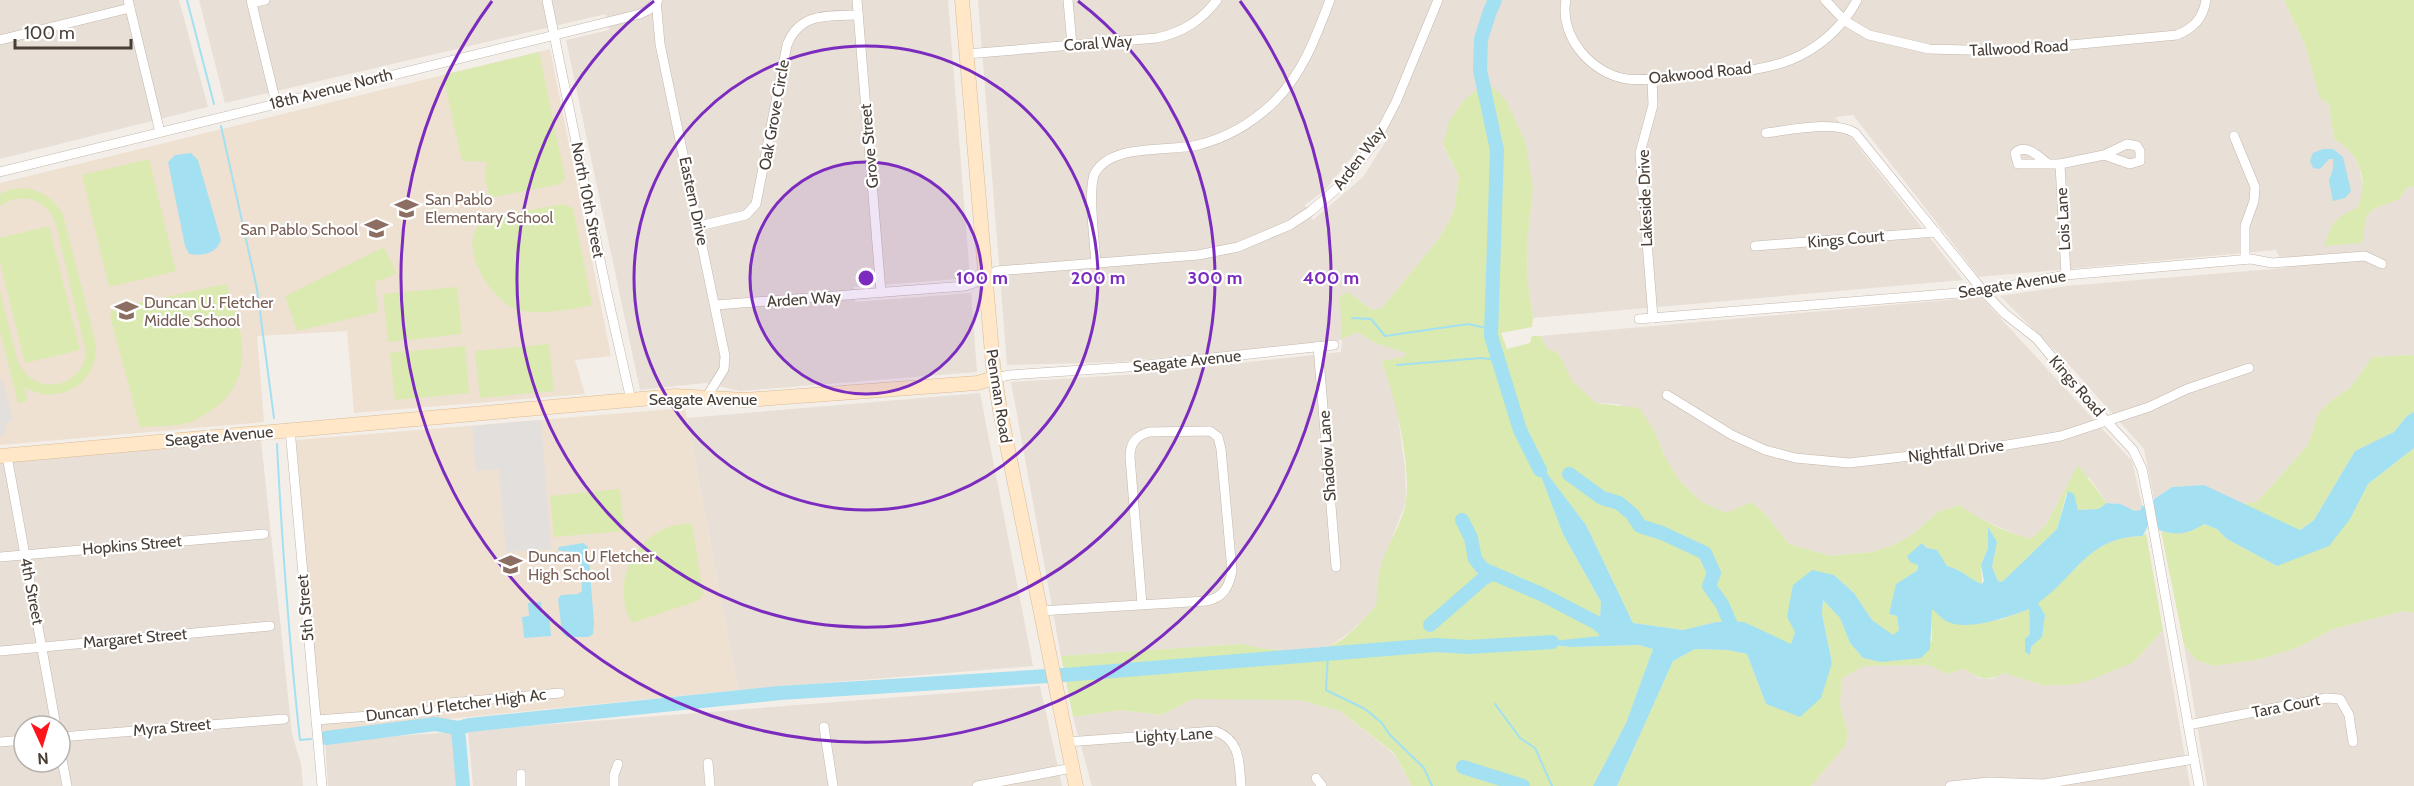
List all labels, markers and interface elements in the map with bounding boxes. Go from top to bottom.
scale bar [15,12,130,50]
text: 100 m [24,22,75,44]
street label: Coral Way [1063,31,1133,55]
street label: Tallwood Road [1969,36,2069,60]
street label: Oak Grove Circle [755,58,793,172]
street label: Oakwood Road [1648,58,1752,88]
street label: 18th Avenue North [268,65,394,113]
street label: Grove Street [856,102,882,189]
street label: Arden Way [1329,123,1389,193]
street label: North 10th Street [567,140,609,260]
street label: Lakeside Drive [1634,149,1656,247]
street label: Eastern Drive [675,155,713,247]
street label: Lois Lane [2052,187,2074,251]
place label: San Pablo Elementary School [425,190,553,227]
school or university icon: San Pablo Elementary School [394,195,420,221]
school or university icon: San Pablo School [363,216,389,242]
place label: San Pablo School [240,220,358,239]
street label: Kings Court [1807,226,1886,252]
street label: Seagate Avenue [1957,266,2067,302]
text: 100 m [956,267,1008,289]
text: 200 m [1071,267,1125,289]
text: 300 m [1188,267,1242,289]
text: 400 m [1303,267,1359,289]
centre of rings [856,268,876,288]
street label: Arden Way [766,287,842,311]
place label: Duncan U. Fletcher Middle School [144,293,274,330]
school or university icon: Duncan U. Fletcher Middle School [113,298,139,324]
street label: Seagate Avenue [1132,346,1242,376]
street label: Penman Road [982,348,1016,444]
street label: Kings Road [2045,352,2109,420]
street label: Seagate Avenue [649,390,757,409]
street label: Shadow Lane [1314,410,1340,502]
street label: Seagate Avenue [164,422,274,450]
street label: Nightfall Drive [1907,436,2005,466]
street label: Hopkins Street [82,531,183,559]
place label: Duncan U Fletcher High School [528,547,655,584]
school or university icon: Duncan U Fletcher High School [497,552,523,578]
street label: 4th Street [16,556,48,627]
street label: 5th Street [293,573,317,642]
street label: Margaret Street [82,624,188,652]
street label: Duncan U Fletcher High Ac [365,685,547,725]
street label: Tara Court [2250,690,2322,722]
north arrow [12,714,72,774]
street label: Myra Street [132,714,212,740]
street label: Lighty Lane [1135,723,1213,747]
text: N [37,749,49,768]

